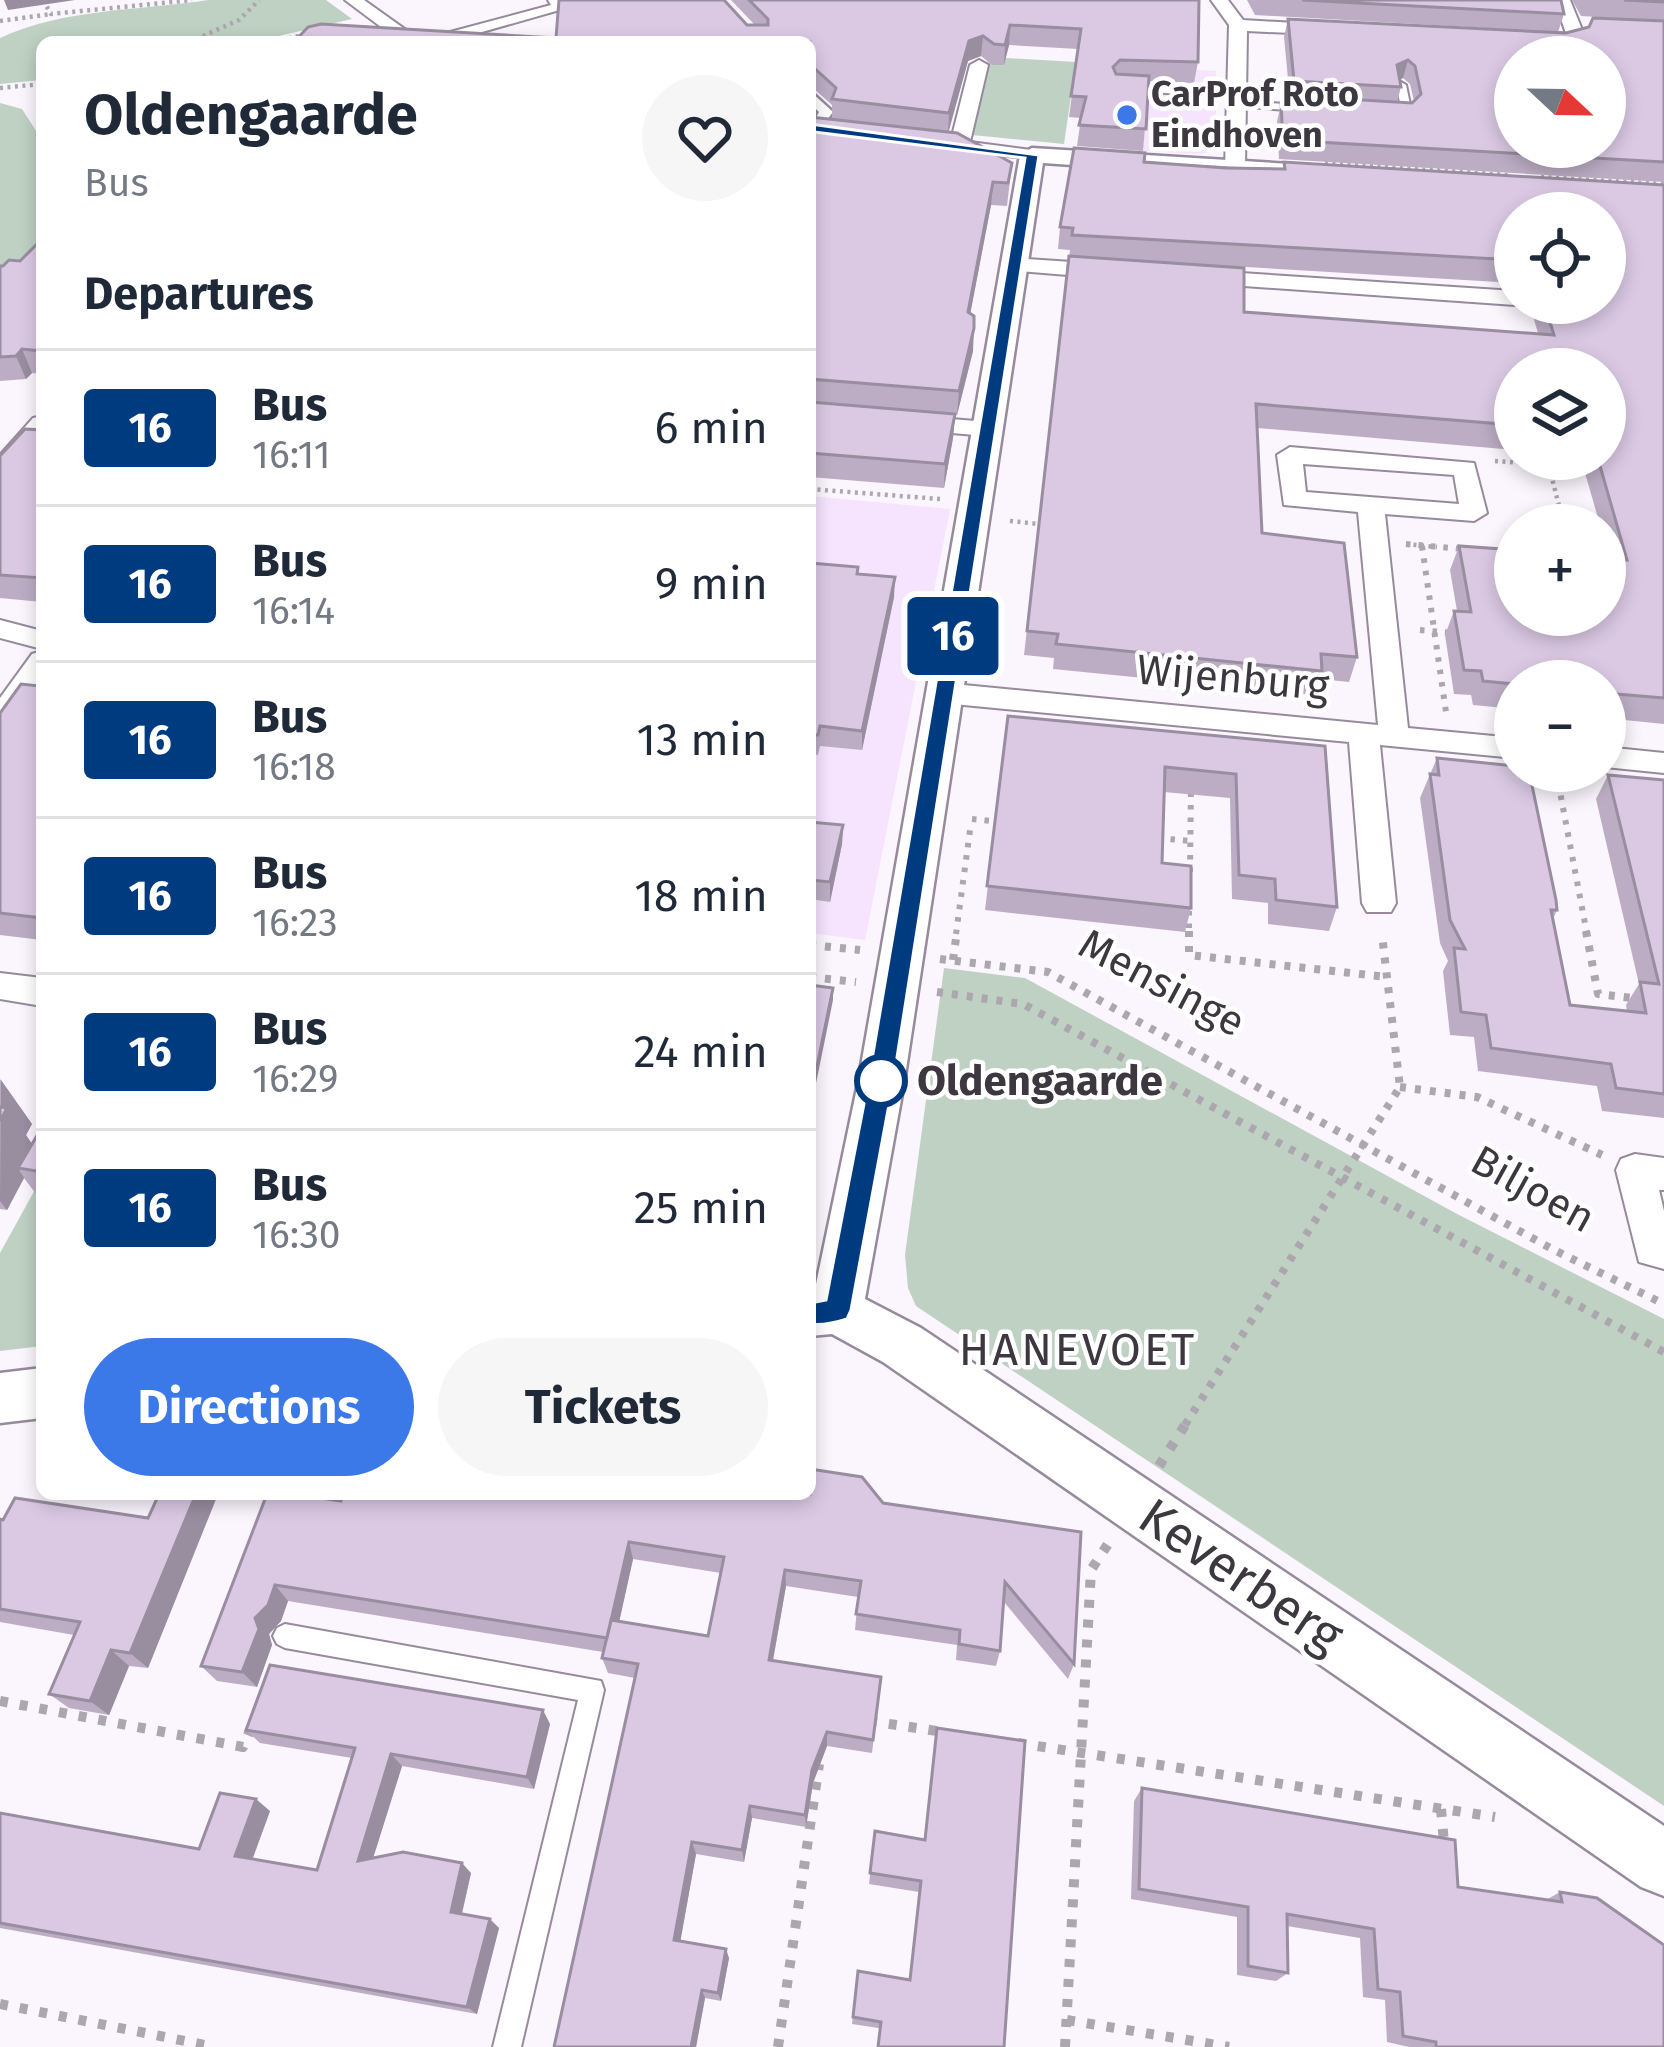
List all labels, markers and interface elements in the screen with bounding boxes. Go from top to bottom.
north arrow [1494,36,1626,168]
map controls [1494,36,1626,792]
place label: CarProf Roto Eindhoven [1151,72,1359,157]
button: heart [642,75,768,201]
text: Oldengaarde [84,81,418,149]
marker: CarProf Roto Eindhoven [1114,102,1140,128]
text: Bus [84,160,149,206]
button: locate [1494,192,1626,324]
text: Departures [84,267,314,321]
button: layers [1494,348,1626,480]
text: Bus [252,378,327,432]
text: 6 min [654,401,768,455]
text: 16 [128,403,172,453]
text: 16:11 [252,432,331,478]
button: + [1494,504,1626,636]
text: Bus [252,534,327,588]
text: 9 min [655,557,768,611]
text: 16 [128,559,172,609]
text: 16:14 [252,588,335,634]
line badge: 16 [899,597,1007,675]
text: 16 [931,611,975,661]
street label: Wijenburg [1135,645,1331,711]
button: − [1494,660,1626,792]
text: Bus [252,690,327,744]
text: 13 min [637,713,768,767]
text: 16 [128,715,172,765]
text: 16:18 [252,744,336,790]
text: Bus [252,846,327,900]
text: 18 min [634,869,768,923]
text: 16 [128,871,172,921]
text: 16:23 [252,900,338,946]
street label: Mensinge [1071,919,1253,1047]
text: Bus [252,1002,327,1056]
text: 24 min [633,1025,768,1079]
text: 16 [128,1027,172,1077]
text: 16:29 [252,1056,338,1102]
marker: Oldengaarde [856,1056,906,1106]
place label: Oldengaarde [917,1056,1163,1106]
street label: Biljoen [1463,1135,1603,1243]
text: Bus [252,1158,327,1212]
text: 25 min [634,1181,768,1235]
text: 16 [128,1183,172,1233]
text: 16:30 [252,1212,341,1258]
district label: HANEVOET [959,1323,1197,1377]
button: Directions [84,1338,414,1476]
button: Tickets [438,1338,768,1476]
street label: Keverberg [1127,1485,1355,1667]

